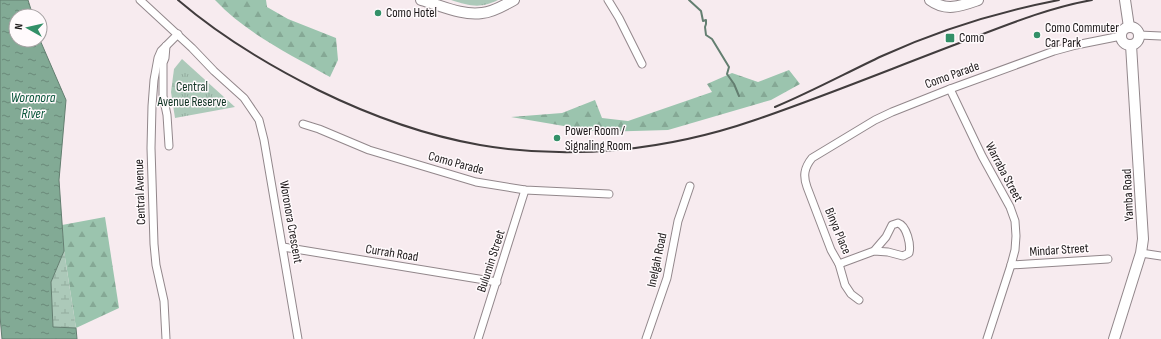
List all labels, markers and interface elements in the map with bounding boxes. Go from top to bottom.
place label: Como Hotel [386,5,437,21]
north arrow [8,8,48,48]
marker: Como Hotel [373,8,383,18]
place label: Como Commuter Car Park [1045,20,1119,51]
text: N [12,23,25,30]
place label: Como [959,30,984,46]
marker: Como Commuter Car Park [1032,30,1042,40]
marker: Como [944,32,956,44]
street label: Como Parade [923,58,981,92]
park label: Central Avenue Reserve [157,79,226,110]
water label: Woronora River [11,89,56,122]
place label: Power Room / Signaling Room [565,123,632,154]
marker: Power Room / Signaling Room [552,133,562,143]
street label: Warraba Street [982,139,1026,205]
street label: Como Parade [426,148,486,178]
street label: Central Avenue [131,159,149,225]
street label: Yamba Road [1119,168,1137,222]
street label: Woronora Crescent [276,179,306,265]
street label: Binya Place [821,205,855,257]
street label: Bulumin Street [473,228,509,294]
street label: Inelgah Road [643,231,671,289]
street label: Mindar Street [1029,240,1089,260]
street label: Currah Road [364,241,420,265]

